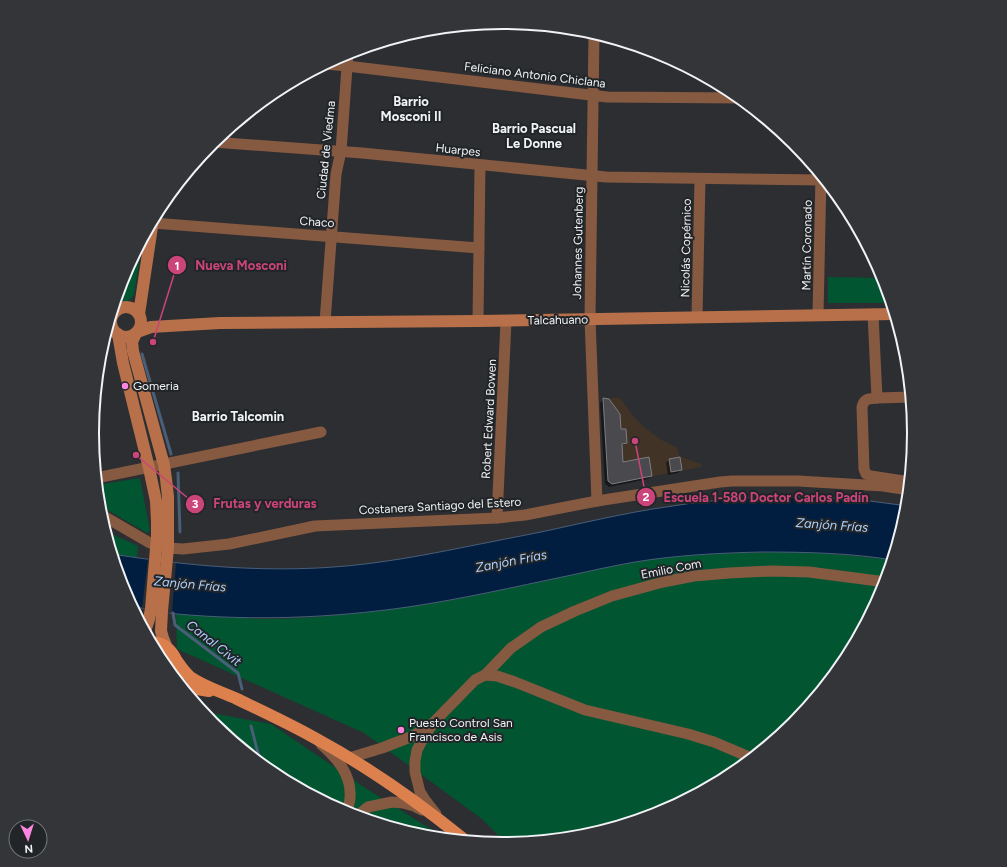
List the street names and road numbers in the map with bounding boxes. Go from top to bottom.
street label: Feliciano Antonio Chiclana [464,59,606,91]
street label: Ciudad de Viedma [314,100,338,200]
street label: Huarpes [435,141,482,159]
street label: Johannes Gutenberg [570,187,586,299]
street label: Nicolás Copérnico [678,198,694,298]
street label: Martín Coronado [799,199,815,290]
street label: Chaco [299,214,335,230]
street label: Talcahuano [528,312,588,328]
street label: Robert Edward Bowen [479,358,499,479]
street label: Costanera Santiago del Estero [358,495,522,517]
street label: Emilio Com [640,556,702,582]

